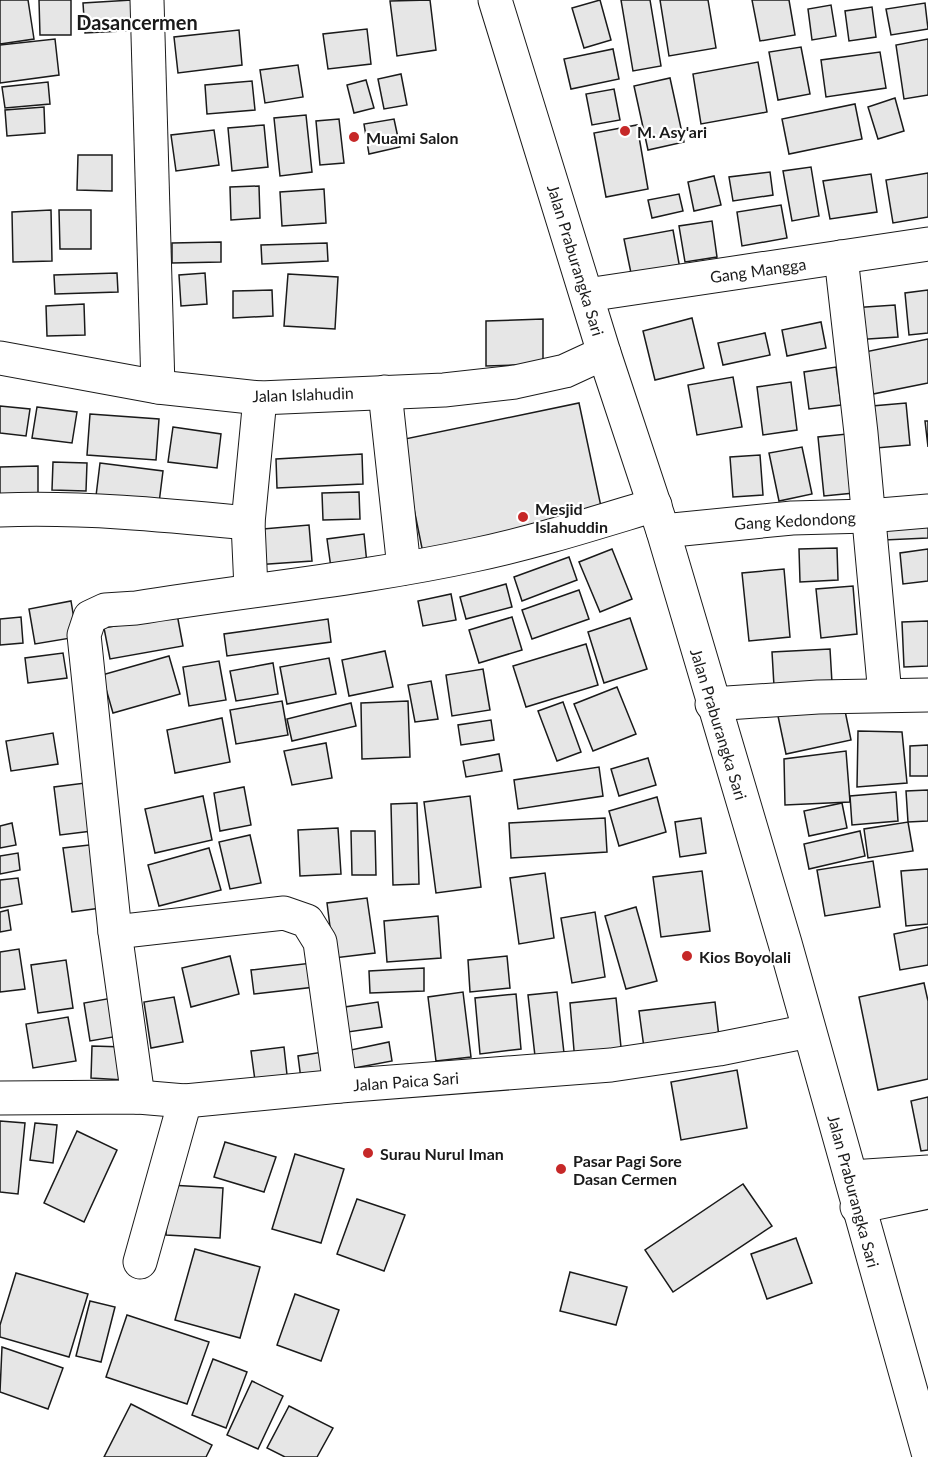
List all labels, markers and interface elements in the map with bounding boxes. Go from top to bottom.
district label: Dasancermen [76,10,198,34]
place label: M. Asy'ari [637,122,707,141]
marker: M. Asy'ari [618,124,632,138]
place label: Muami Salon [366,128,458,147]
marker: Muami Salon [347,130,361,144]
street label: Jalan Praburangka Sari [544,182,608,338]
street label: Gang Mangga [709,254,807,286]
street label: Jalan Islahudin [252,383,354,405]
place label: Mesjid Islahuddin [535,499,608,536]
street label: Gang Kedondong [734,507,856,533]
marker: Mesjid Islahuddin [516,510,530,524]
street label: Jalan Praburangka Sari [687,646,751,802]
place label: Kios Boyolali [699,947,791,966]
marker: Kios Boyolali [680,949,694,963]
street label: Jalan Paica Sari [352,1068,460,1094]
street label: Jalan Praburangka Sari [824,1113,884,1269]
place label: Surau Nurul Iman [380,1144,504,1163]
marker: Surau Nurul Iman [361,1146,375,1160]
place label: Pasar Pagi Sore Dasan Cermen [573,1151,682,1188]
marker: Pasar Pagi Sore Dasan Cermen [554,1162,568,1176]

